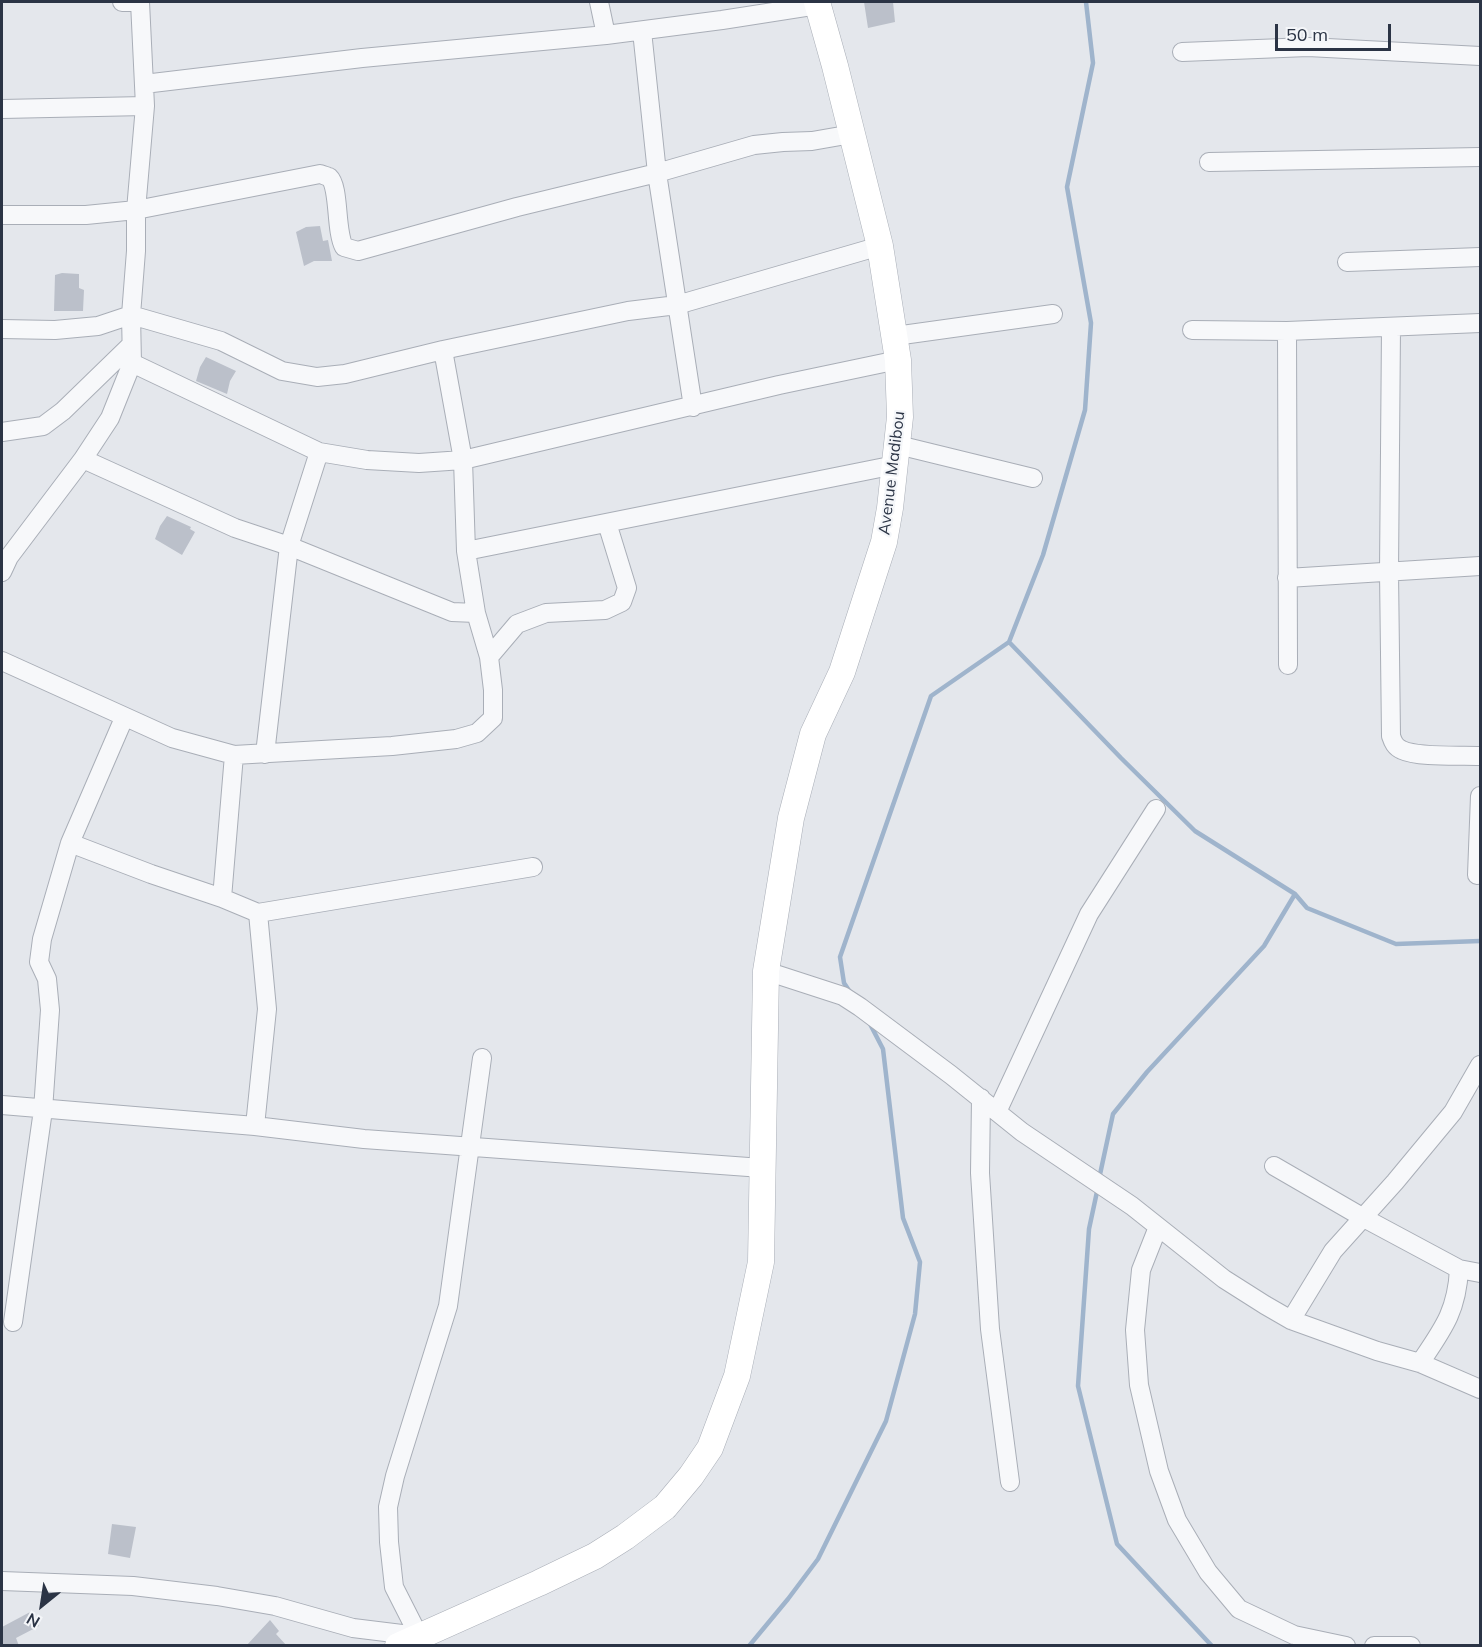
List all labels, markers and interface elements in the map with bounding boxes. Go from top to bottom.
scale bar [1278,12,1394,50]
text: 50 m [1286,23,1328,46]
street label: Avenue Madibou [875,410,909,536]
north arrow [12,1575,72,1635]
text: N [23,1609,43,1632]

